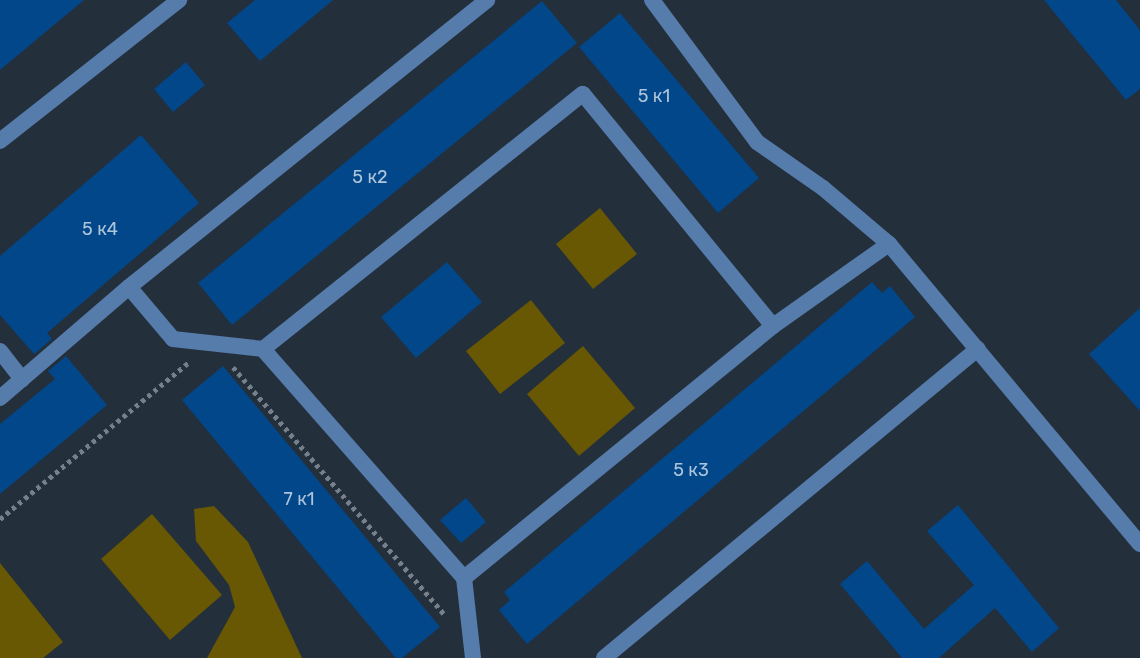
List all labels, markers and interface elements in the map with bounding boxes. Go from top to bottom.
house number: 5 к1 [638,85,670,107]
house number: 5 к2 [352,166,388,188]
house number: 5 к4 [82,218,118,240]
house number: 5 к3 [673,459,709,481]
house number: 7 к1 [284,488,314,510]

